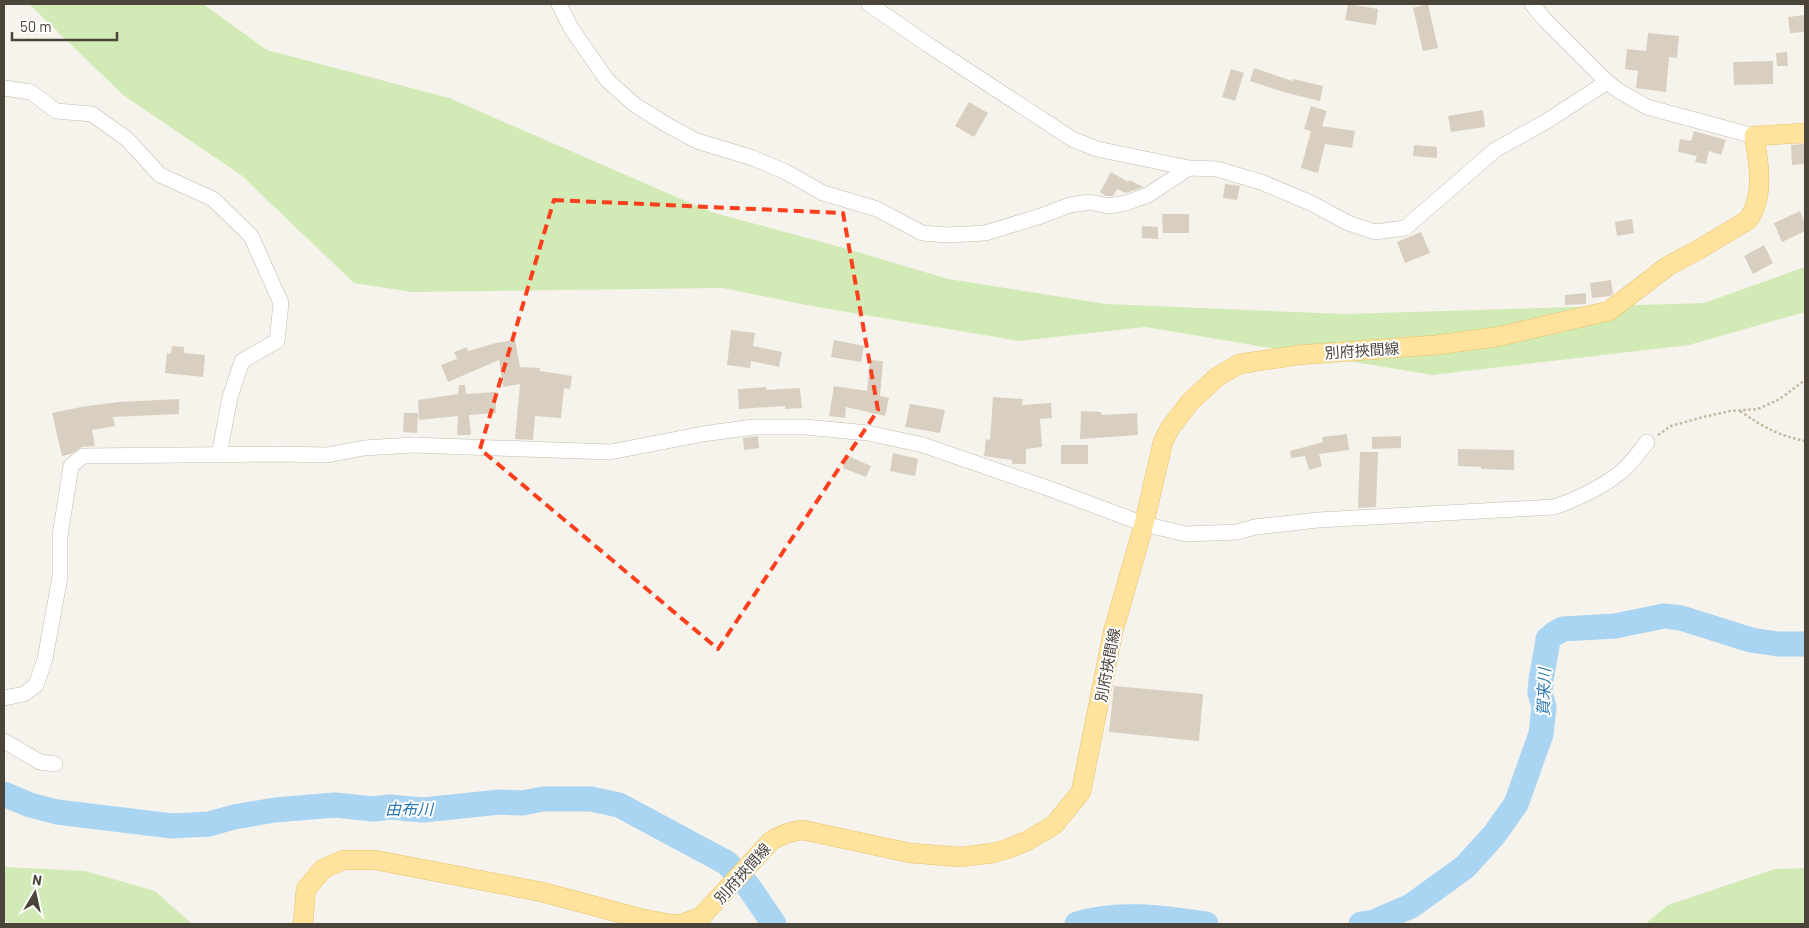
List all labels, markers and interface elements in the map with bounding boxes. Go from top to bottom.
scale bar [12,10,118,42]
text: 50 m [20,17,52,35]
street label: 別府挾間線 [1324,338,1400,362]
street label: 別府挾間線 [1091,626,1123,704]
water label: 賀来川 [1533,666,1553,716]
water label: 由布川 [385,799,435,818]
street label: 別府挾間線 [710,839,774,907]
north arrow [10,868,60,918]
text: N [31,871,43,889]

